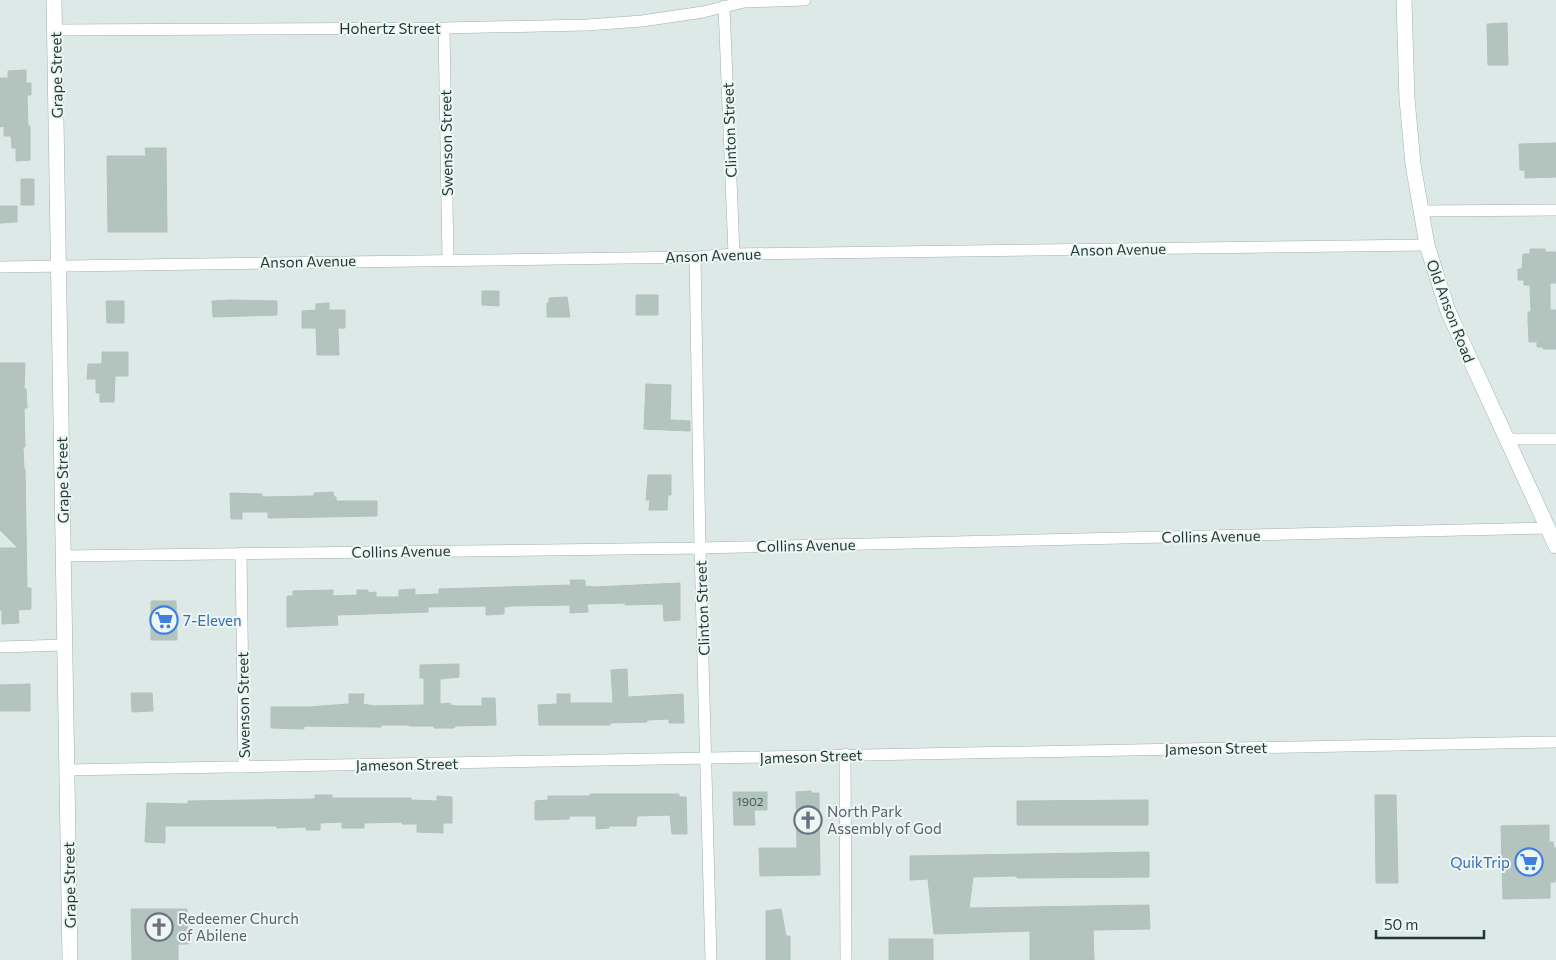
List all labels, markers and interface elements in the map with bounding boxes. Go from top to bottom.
street label: Hohertz Street [339,19,441,37]
street label: Grape Street [46,31,66,119]
street label: Clinton Street [718,82,740,178]
street label: Swenson Street [436,90,456,196]
street label: Anson Avenue [1070,239,1166,259]
street label: Anson Avenue [665,244,761,266]
street label: Anson Avenue [260,251,356,271]
street label: Old Anson Road [1423,257,1479,365]
street label: Grape Street [52,436,72,524]
street label: Collins Avenue [1161,526,1261,546]
street label: Collins Avenue [756,535,856,555]
street label: Collins Avenue [351,541,451,561]
street label: Clinton Street [691,560,713,656]
supermarket icon: 7-Eleven [149,605,179,635]
place label: 7-Eleven [183,611,242,629]
street label: Swenson Street [233,652,253,758]
street label: Jameson Street [1164,738,1268,758]
street label: Jameson Street [759,745,863,767]
street label: Jameson Street [355,754,459,774]
house number: 1902 [737,794,764,808]
place label: North Park Assembly of God [827,802,942,837]
church icon: North Park Assembly of God [793,805,823,835]
street label: Grape Street [59,841,79,929]
supermarket icon: QuikTrip [1514,847,1544,877]
place label: QuikTrip [1450,853,1510,871]
scale bar [1376,908,1484,940]
place label: Redeemer Church of Abilene [178,909,299,944]
church icon: Redeemer Church of Abilene [144,912,174,942]
text: 50 m [1384,915,1418,933]

